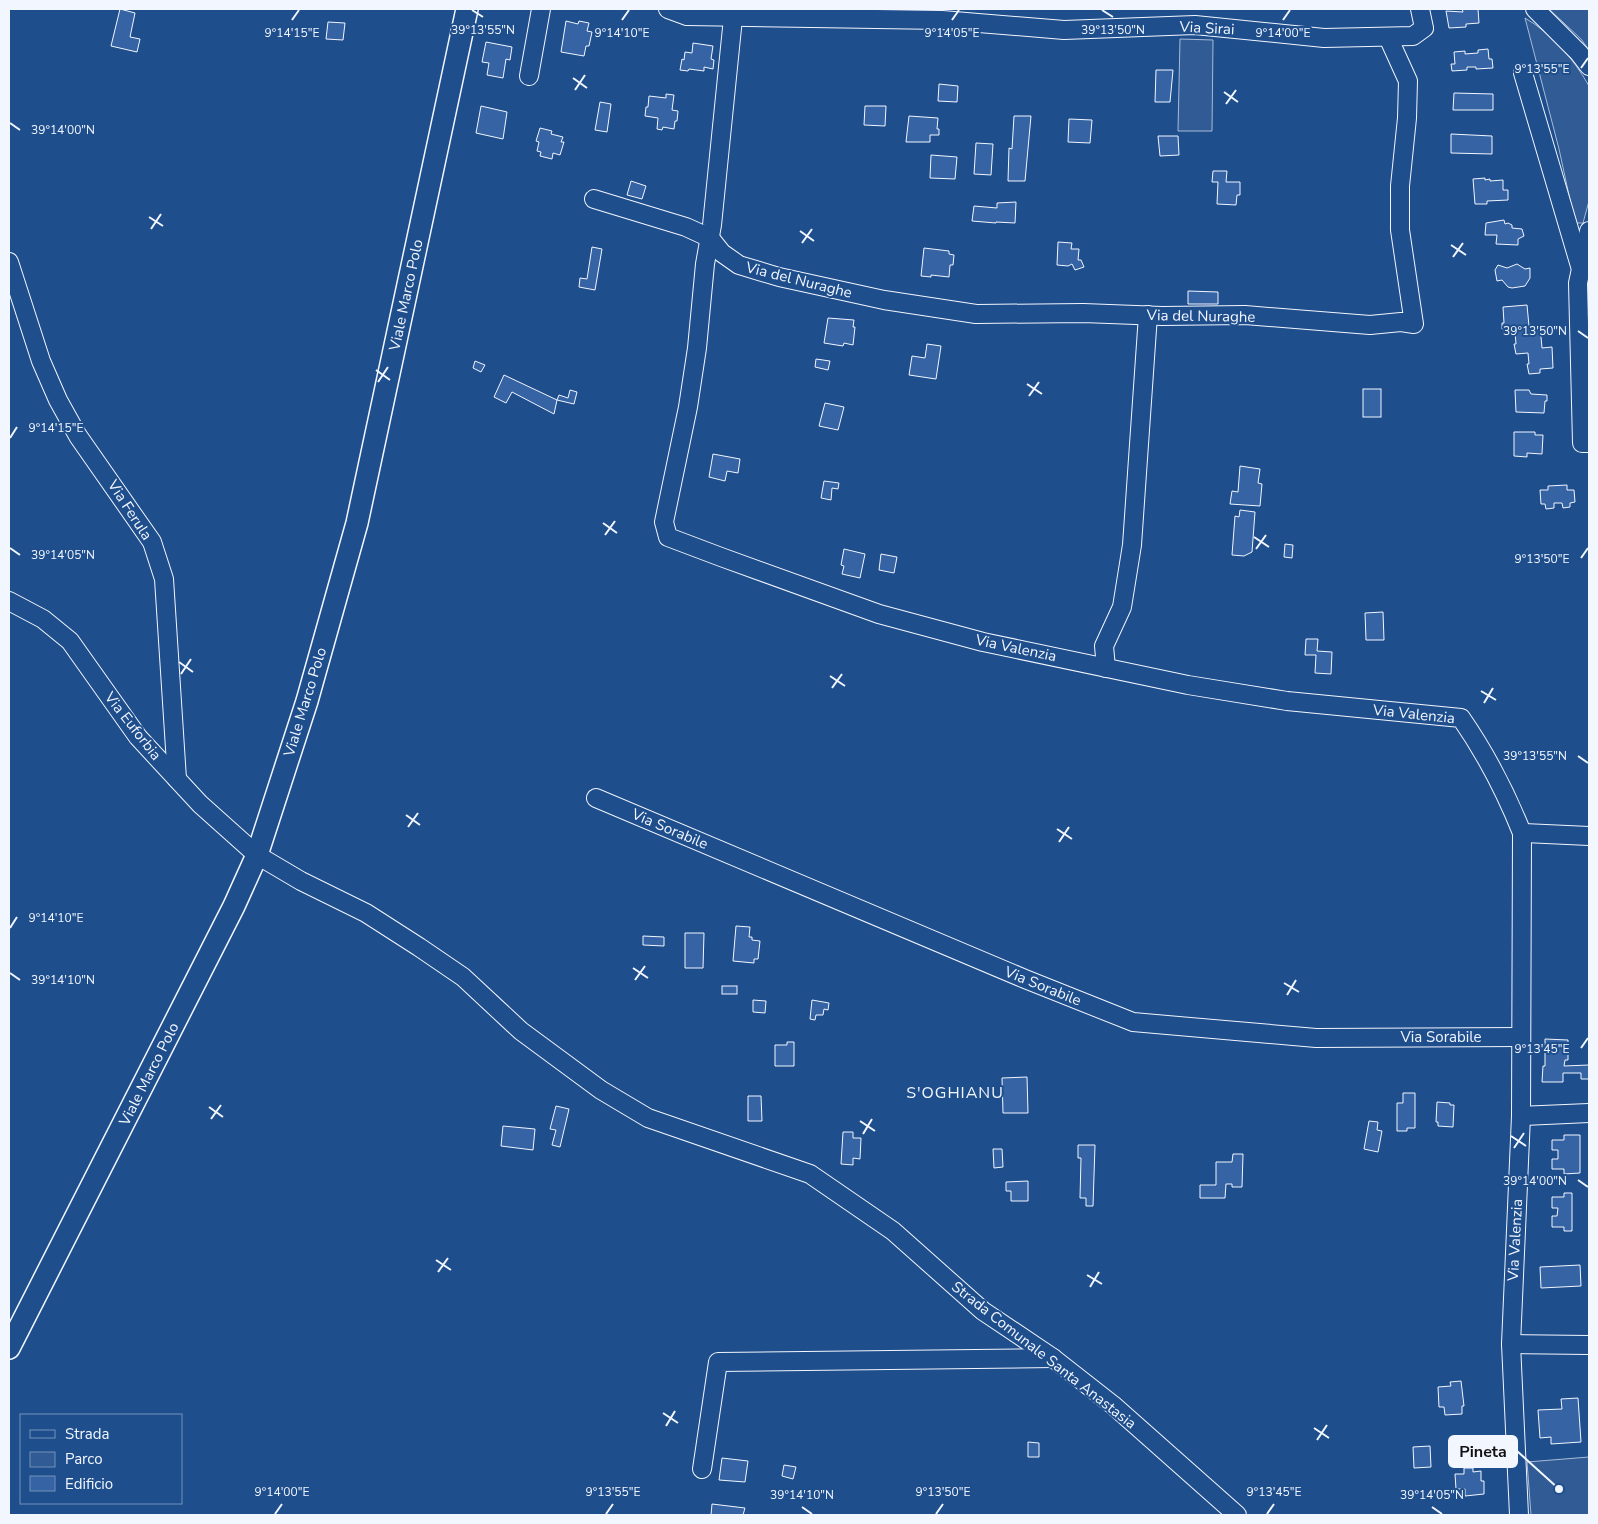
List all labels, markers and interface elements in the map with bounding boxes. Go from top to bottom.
street label: Via Sirai [1178,17,1235,39]
text: 39°13'55"N [451,22,515,38]
text: 39°13'50"N [1081,22,1145,38]
text: 9°14'15"E [265,25,319,41]
text: 9°14'10"E [595,25,649,41]
text: 9°14'05"E [925,25,979,41]
text: 9°14'00"E [1256,25,1310,41]
text: 9°13'55"E [1515,61,1569,77]
text: 39°14'00"N [31,122,95,138]
street label: Viale Marco Polo [384,238,428,353]
street label: Via del Nuraghe [743,257,854,303]
street label: Via del Nuraghe [1145,305,1256,327]
text: 39°13'50"N [1503,323,1567,339]
text: 9°14'15"E [29,420,83,436]
street label: Via Ferula [103,475,157,544]
text: 39°14'05"N [31,547,95,563]
text: 9°13'50"E [1515,551,1569,567]
street label: Via Valenzia [973,629,1058,666]
street label: Viale Marco Polo [279,645,331,760]
street label: Via Euforbia [99,687,166,764]
street label: Via Valenzia [1371,700,1456,728]
text: 39°13'55"N [1503,748,1567,764]
street label: Via Sorabile [628,804,711,854]
text: 9°14'10"E [29,910,83,926]
street label: Via Sorabile [1001,961,1084,1010]
text: 39°14'10"N [31,972,95,988]
street label: Viale Marco Polo [114,1019,184,1130]
street label: Via Sorabile [1399,1027,1482,1047]
text: 9°13'45"E [1515,1041,1569,1057]
district label: S'OGHIANU [906,1082,1004,1104]
text: 39°14'00"N [1503,1173,1567,1189]
street label: Via Valenzia [1503,1198,1527,1283]
street label: Strada Comunale Santa Anastasia [948,1277,1140,1433]
legend [20,1414,182,1504]
text: Strada [65,1424,109,1444]
callout: Pineta [1449,1436,1517,1467]
text: Pineta [1459,1441,1507,1463]
text: Parco [65,1449,103,1469]
text: Edificio [65,1474,113,1494]
text: 9°14'00"E [255,1484,309,1500]
text: 9°13'55"E [586,1484,640,1500]
text: 9°13'50"E [916,1484,970,1500]
text: 9°13'45"E [1247,1484,1301,1500]
text: 39°14'10"N [770,1487,834,1503]
text: 39°14'05"N [1400,1487,1464,1503]

